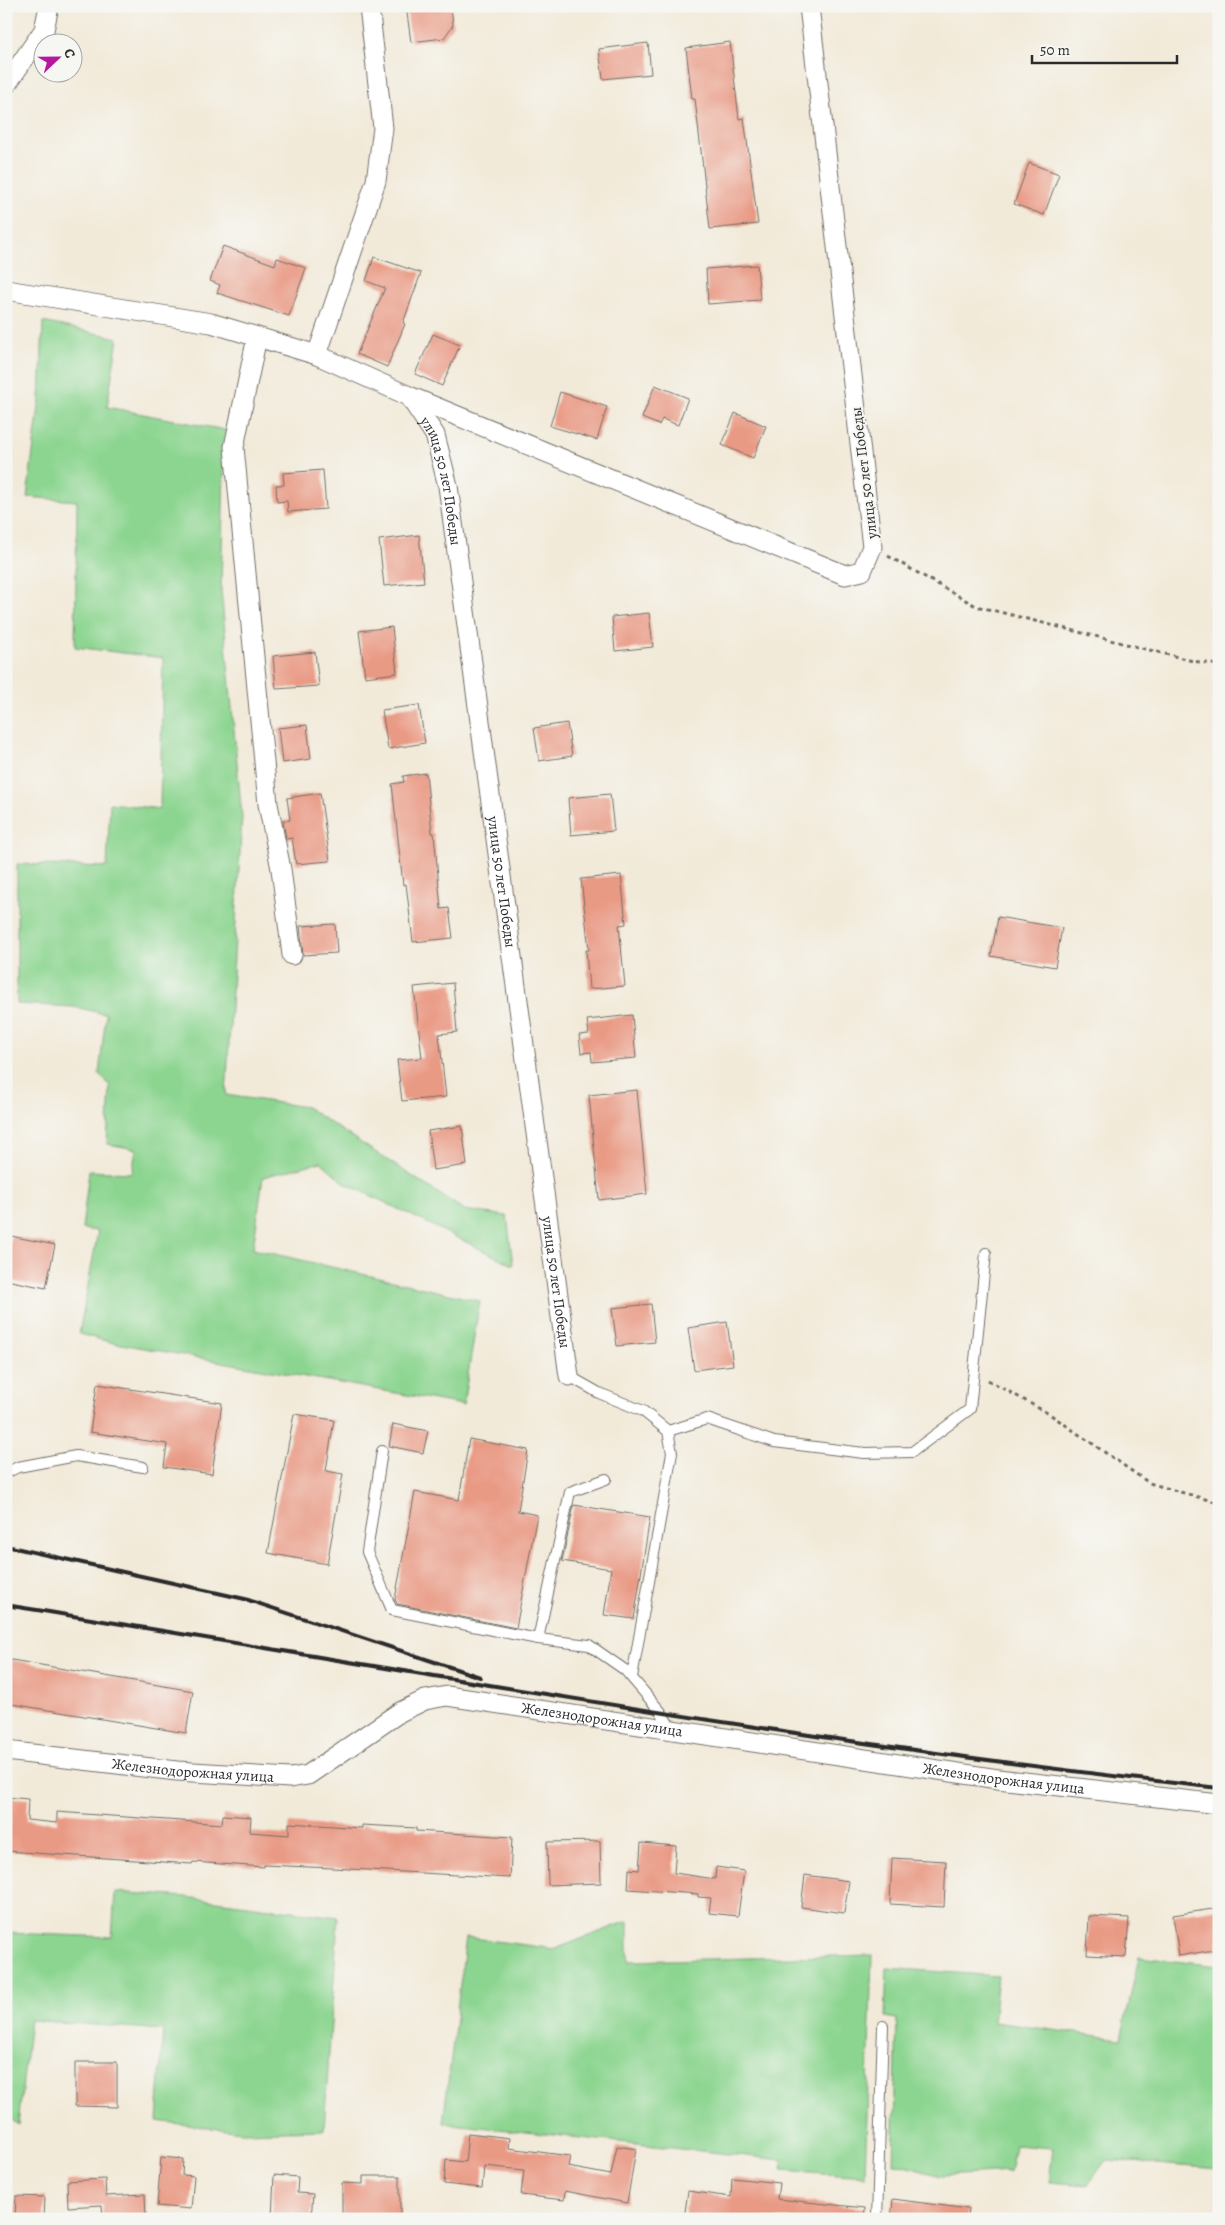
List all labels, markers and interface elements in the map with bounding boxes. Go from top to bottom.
north arrow [32,32,82,82]
scale bar [1032,32,1178,64]
text: 50 m [1040,40,1070,60]
text: С [59,46,80,61]
street label: улица 50 лет Победы [846,406,882,541]
street label: улица 50 лет Победы [415,412,466,547]
street label: улица 50 лет Победы [483,814,521,949]
street label: улица 50 лет Победы [537,1214,575,1349]
street label: Железнодорожная улица [520,1697,684,1741]
street label: Железнодорожная улица [111,1753,275,1787]
street label: Железнодорожная улица [922,1758,1086,1799]

